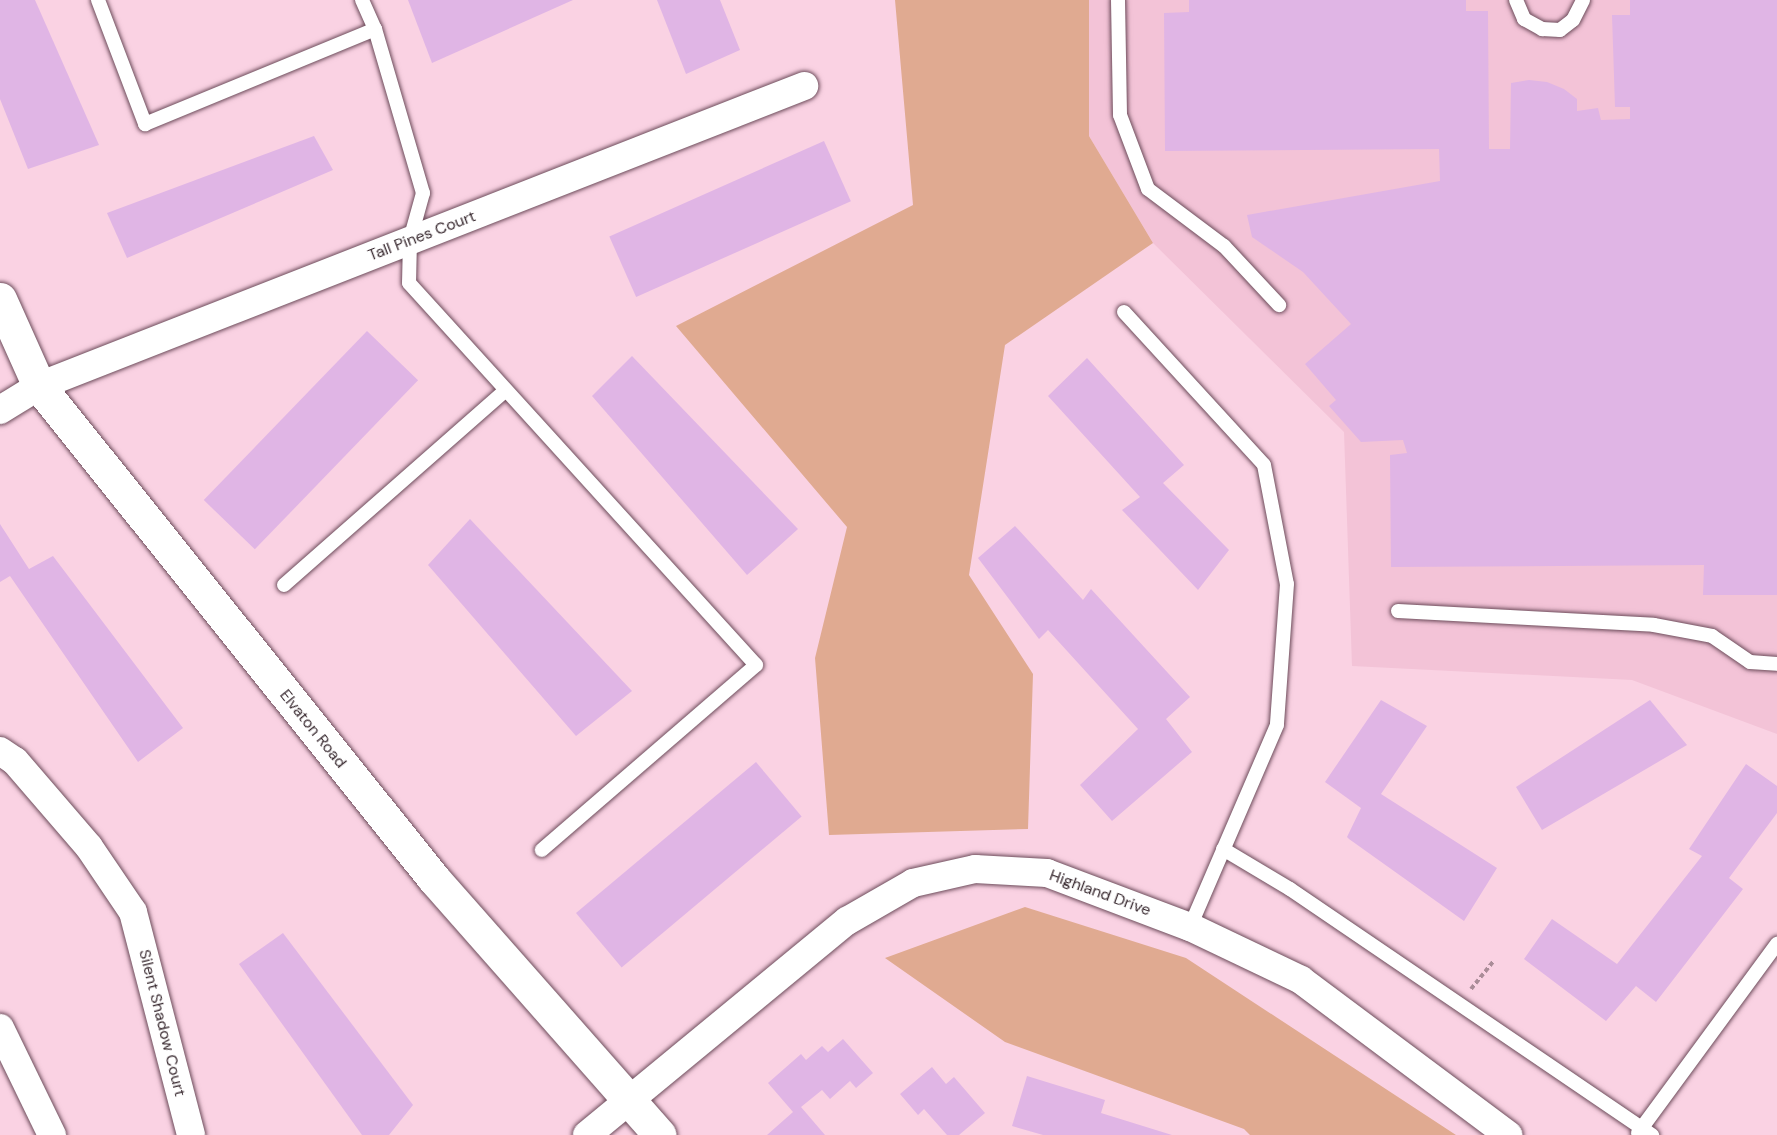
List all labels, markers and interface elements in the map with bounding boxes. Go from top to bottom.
street label: Tall Pines Court [365,207,479,265]
street label: Elvaton Road [276,686,350,772]
street label: Highland Drive [1047,866,1153,920]
street label: Silent Shadow Court [134,948,190,1098]

